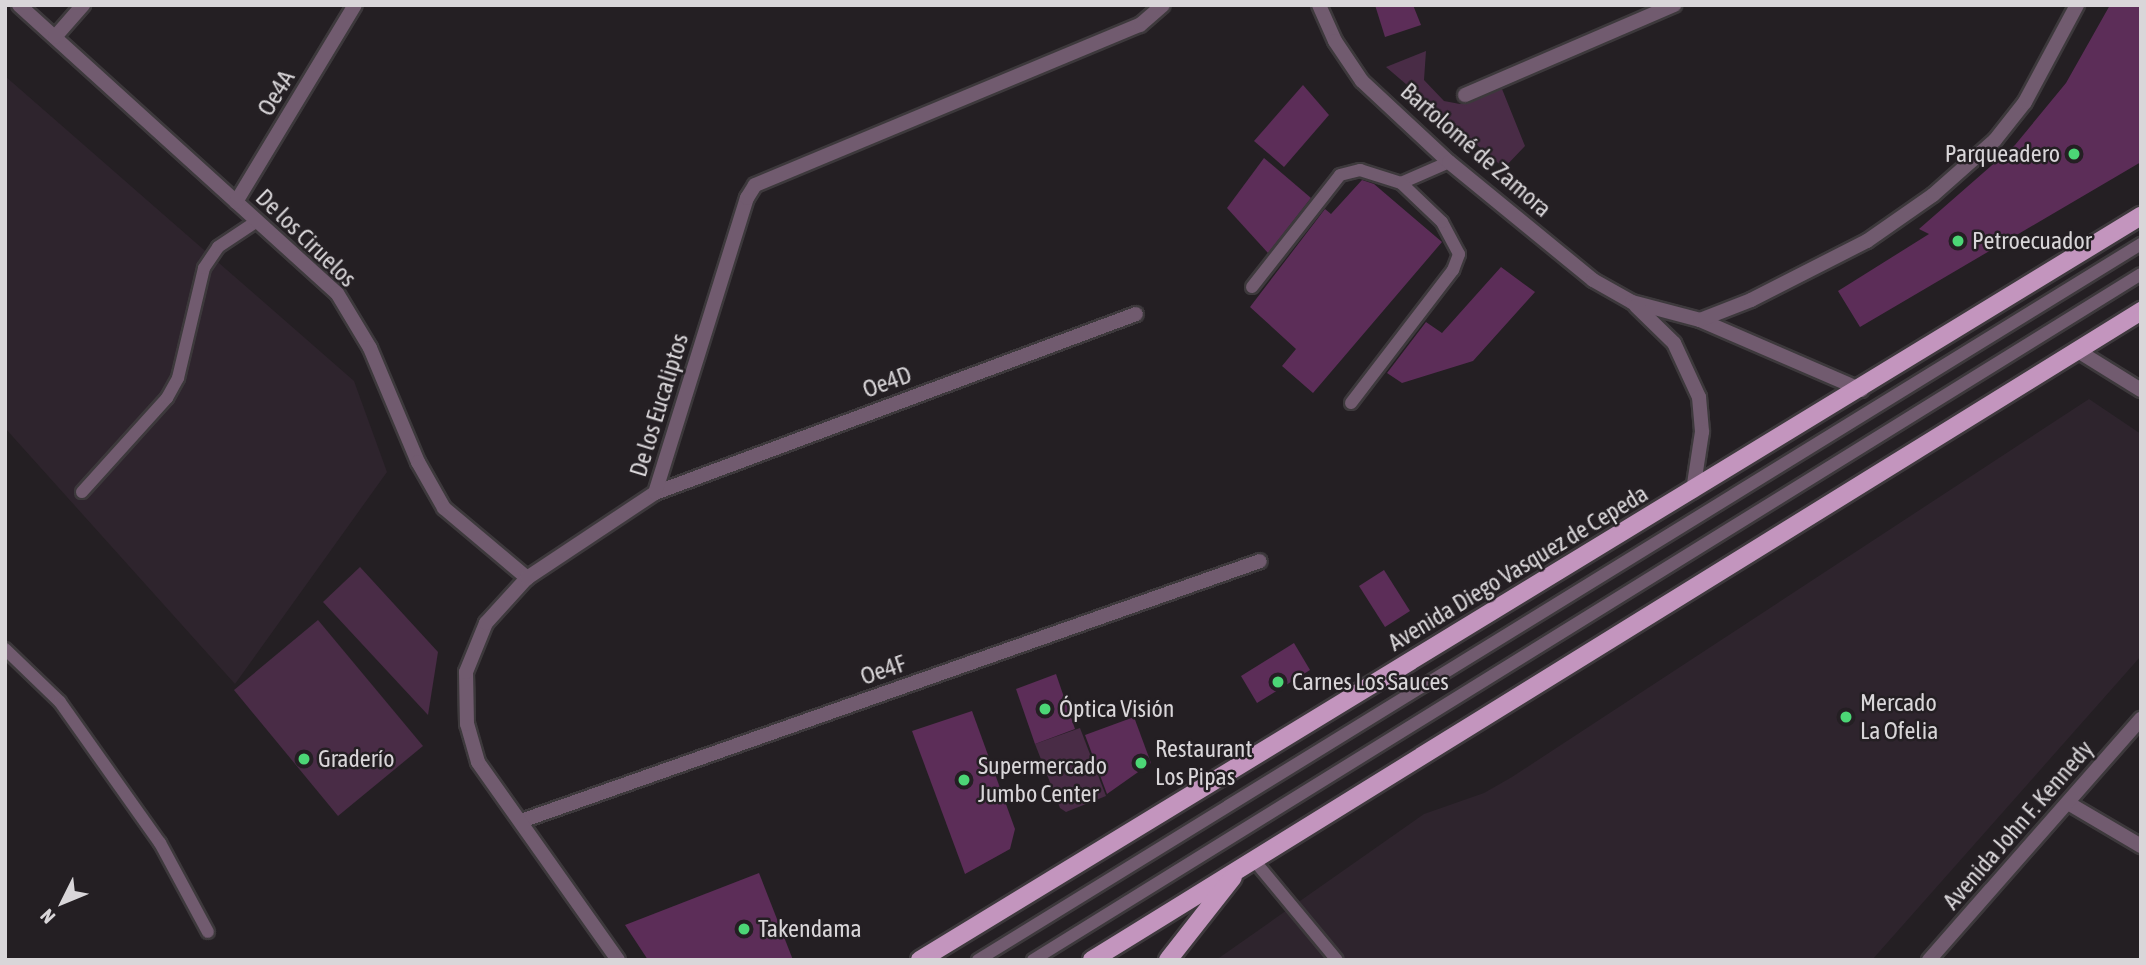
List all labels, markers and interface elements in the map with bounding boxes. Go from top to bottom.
street label: Oe4A [251,65,301,121]
street label: Bartolomé de Zamora [1395,77,1557,223]
place label: Parqueadero [1945,140,2060,168]
marker: Parqueadero [2066,146,2082,162]
street label: De los Ciruelos [250,183,362,293]
place label: Petroecuador [1972,227,2092,255]
marker: Petroecuador [1950,233,1966,249]
street label: De los Eucaliptos [624,330,694,480]
street label: Oe4D [859,360,915,404]
street label: Avenida Diego Vasquez de Cepeda [1383,479,1653,657]
street label: Oe4F [857,649,909,691]
place label: Carnes Los Sauces [1292,668,1449,696]
marker: Carnes Los Sauces [1270,674,1286,690]
place label: Mercado La Ofelia [1860,689,1938,745]
place label: Óptica Visión [1059,695,1174,723]
marker: Óptica Visión [1037,701,1053,717]
marker: Mercado La Ofelia [1838,709,1854,725]
place label: Restaurant Los Pipas [1155,735,1252,791]
street label: Avenida John F. Kennedy [1937,735,2099,915]
place label: Graderío [318,745,395,773]
marker: Graderío [296,751,312,767]
place label: Supermercado Jumbo Center [978,752,1107,808]
marker: Restaurant Los Pipas [1133,755,1149,771]
marker: Supermercado Jumbo Center [956,772,972,788]
north arrow [28,867,98,937]
text: N [36,905,60,928]
place label: Takendama [758,915,862,943]
marker: Takendama [736,921,752,937]

